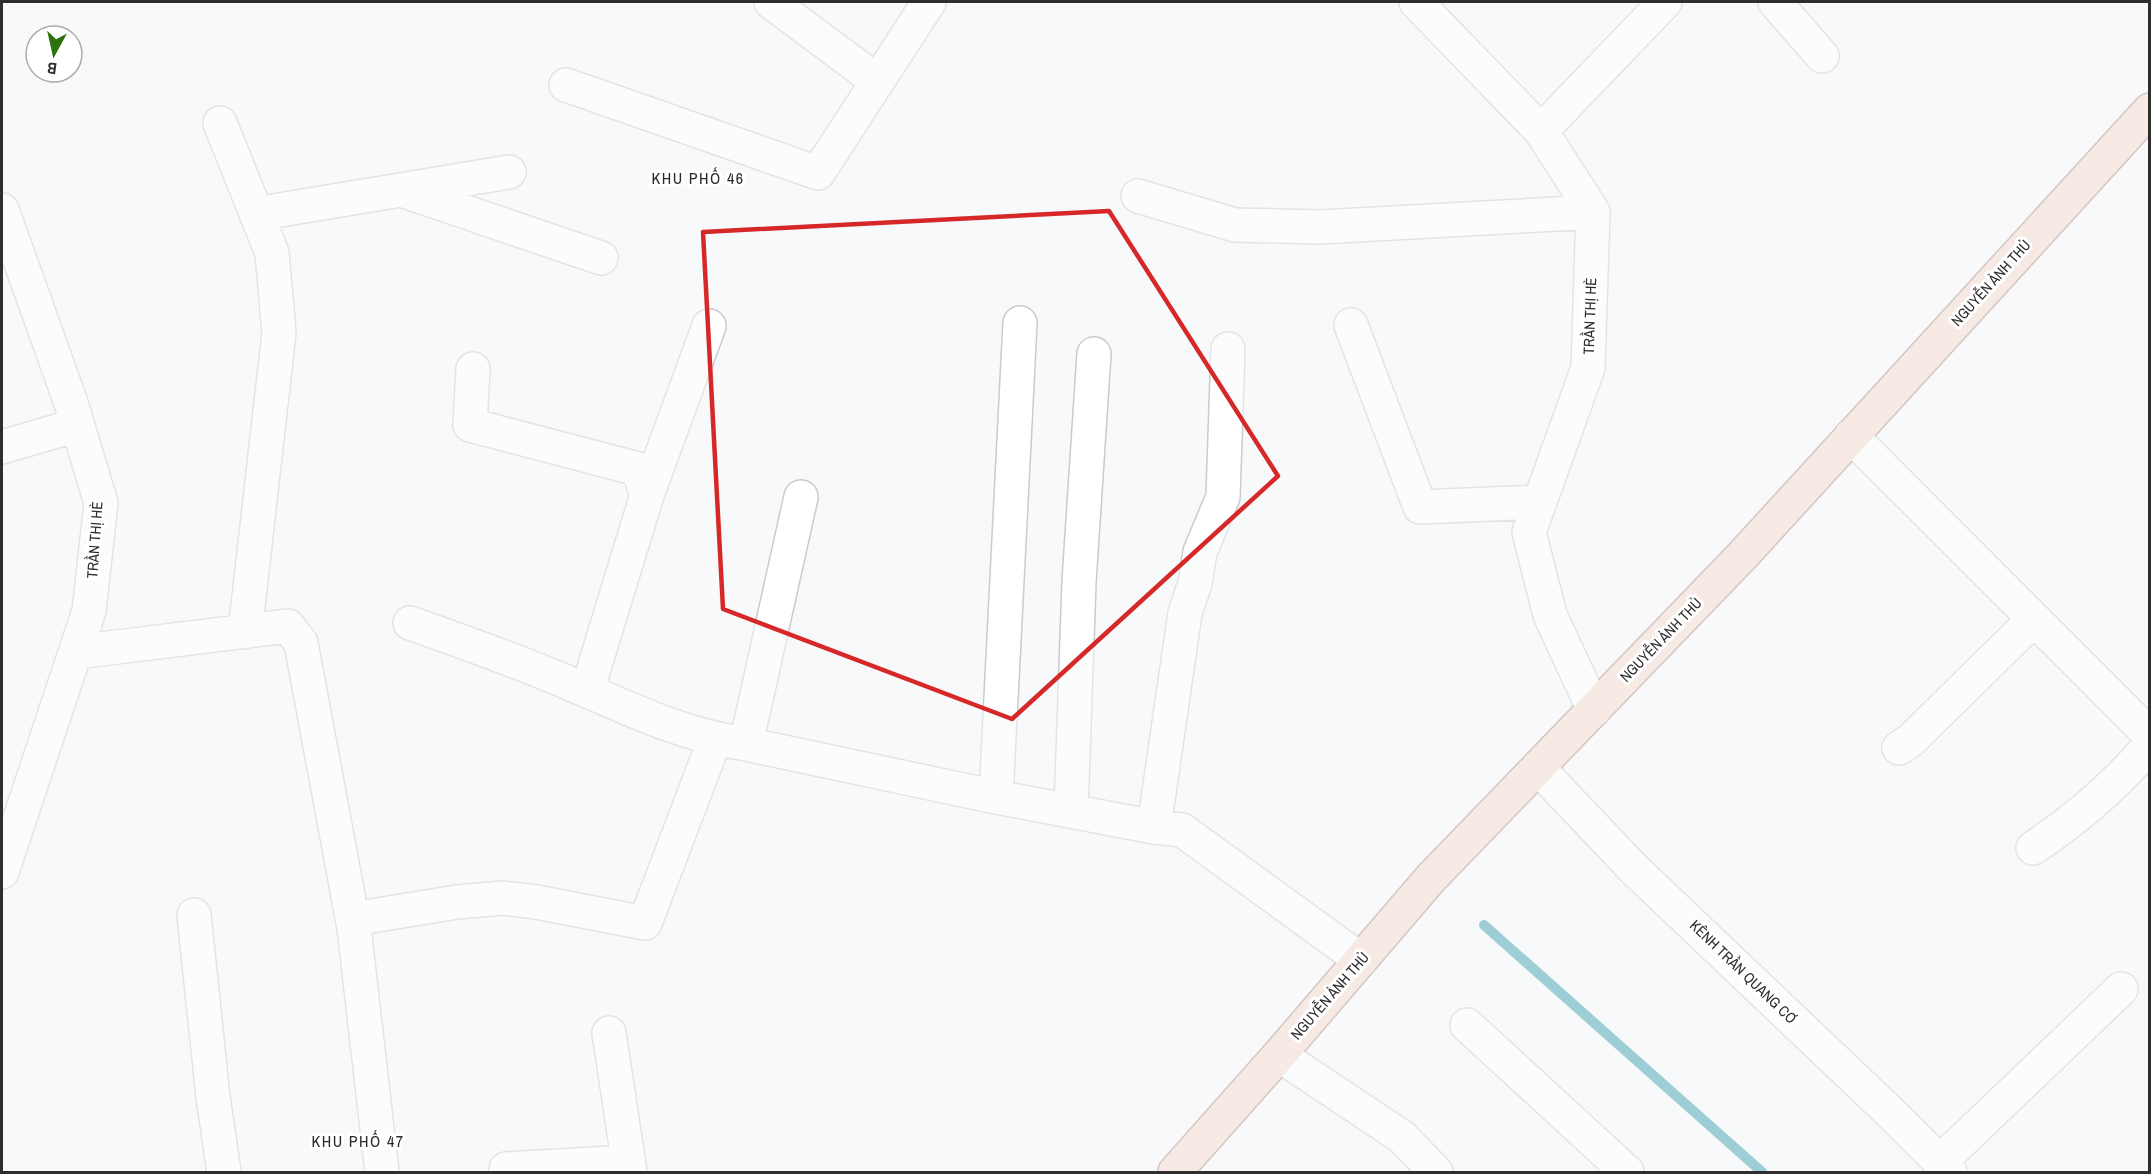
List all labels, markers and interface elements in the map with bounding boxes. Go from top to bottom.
north arrow [24,24,84,84]
text: B [46,57,58,80]
district label: KHU PHỐ 46 [651,167,745,189]
street label: NGUYỄN ẢNH THỦ [1946,235,2035,331]
street label: TRẦN THỊ HÈ [1578,277,1601,355]
street label: TRẦN THỊ HÈ [81,501,108,579]
street label: NGUYỄN ẢNH THỦ [1615,593,1706,686]
street label: KÊNH TRẦN QUANG CƠ [1685,915,1801,1028]
street label: NGUYỄN ẢNH THỦ [1286,947,1374,1044]
district label: KHU PHỐ 47 [311,1130,405,1152]

